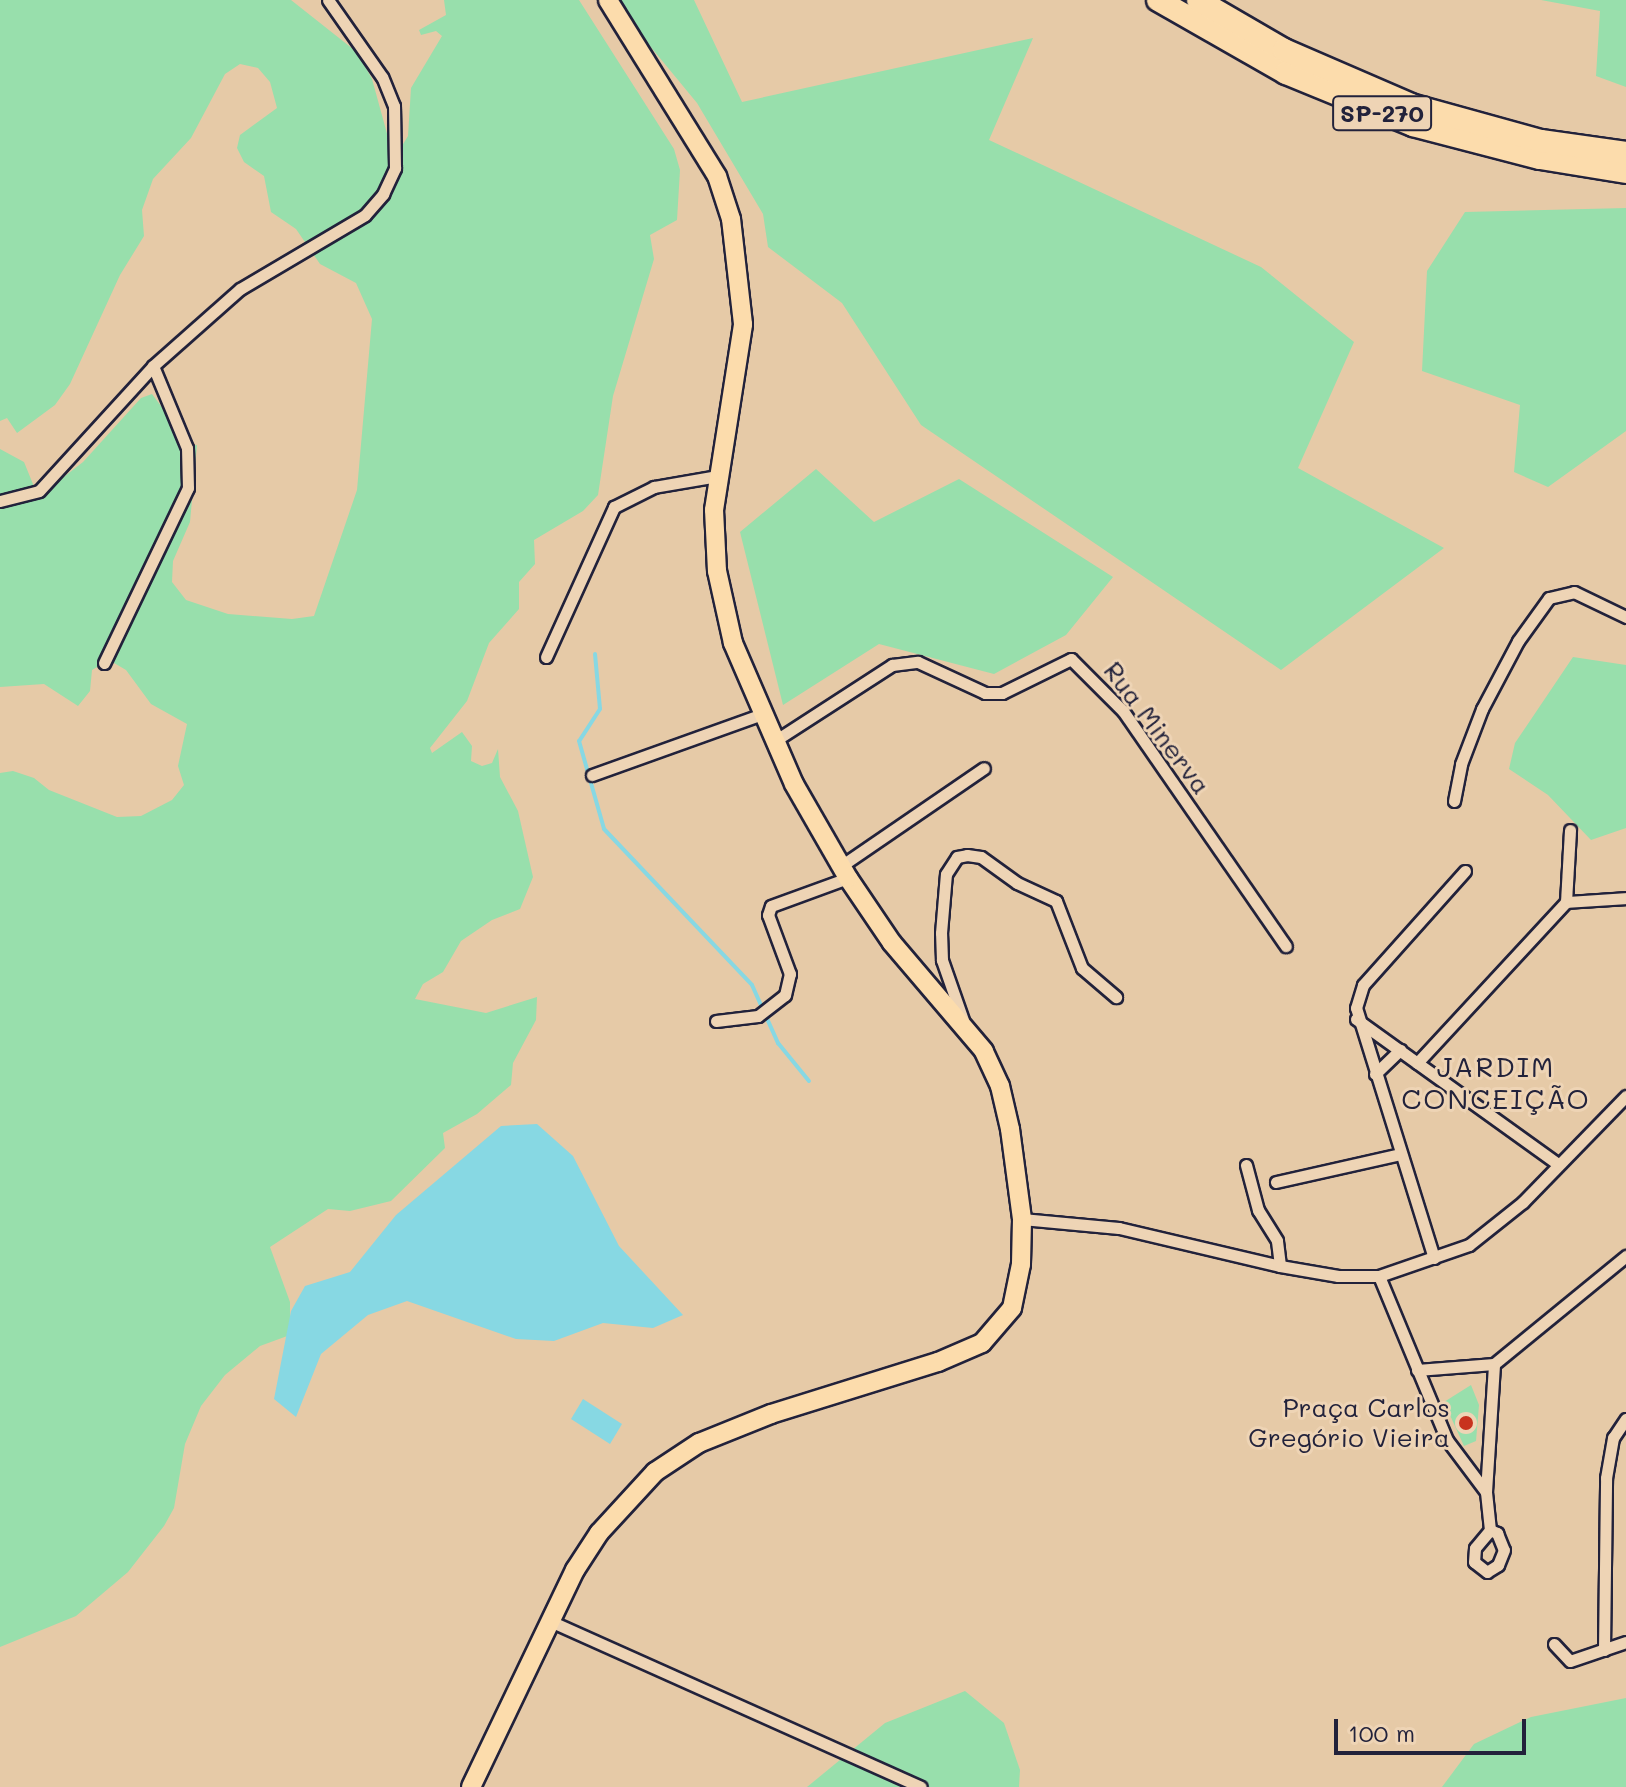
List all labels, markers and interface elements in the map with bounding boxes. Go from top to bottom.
road number: SP-270 [1332,93,1432,133]
street label: Rua Minerva [1097,656,1217,800]
district label: JARDIM CONCEIÇÃO [1401,1049,1591,1115]
place label: Praça Carlos Gregório Vieira [1248,1392,1450,1454]
marker: Praça Carlos Gregório Vieira [1457,1414,1475,1432]
scale bar [1338,1703,1530,1753]
text: 100 m [1348,1717,1415,1748]

